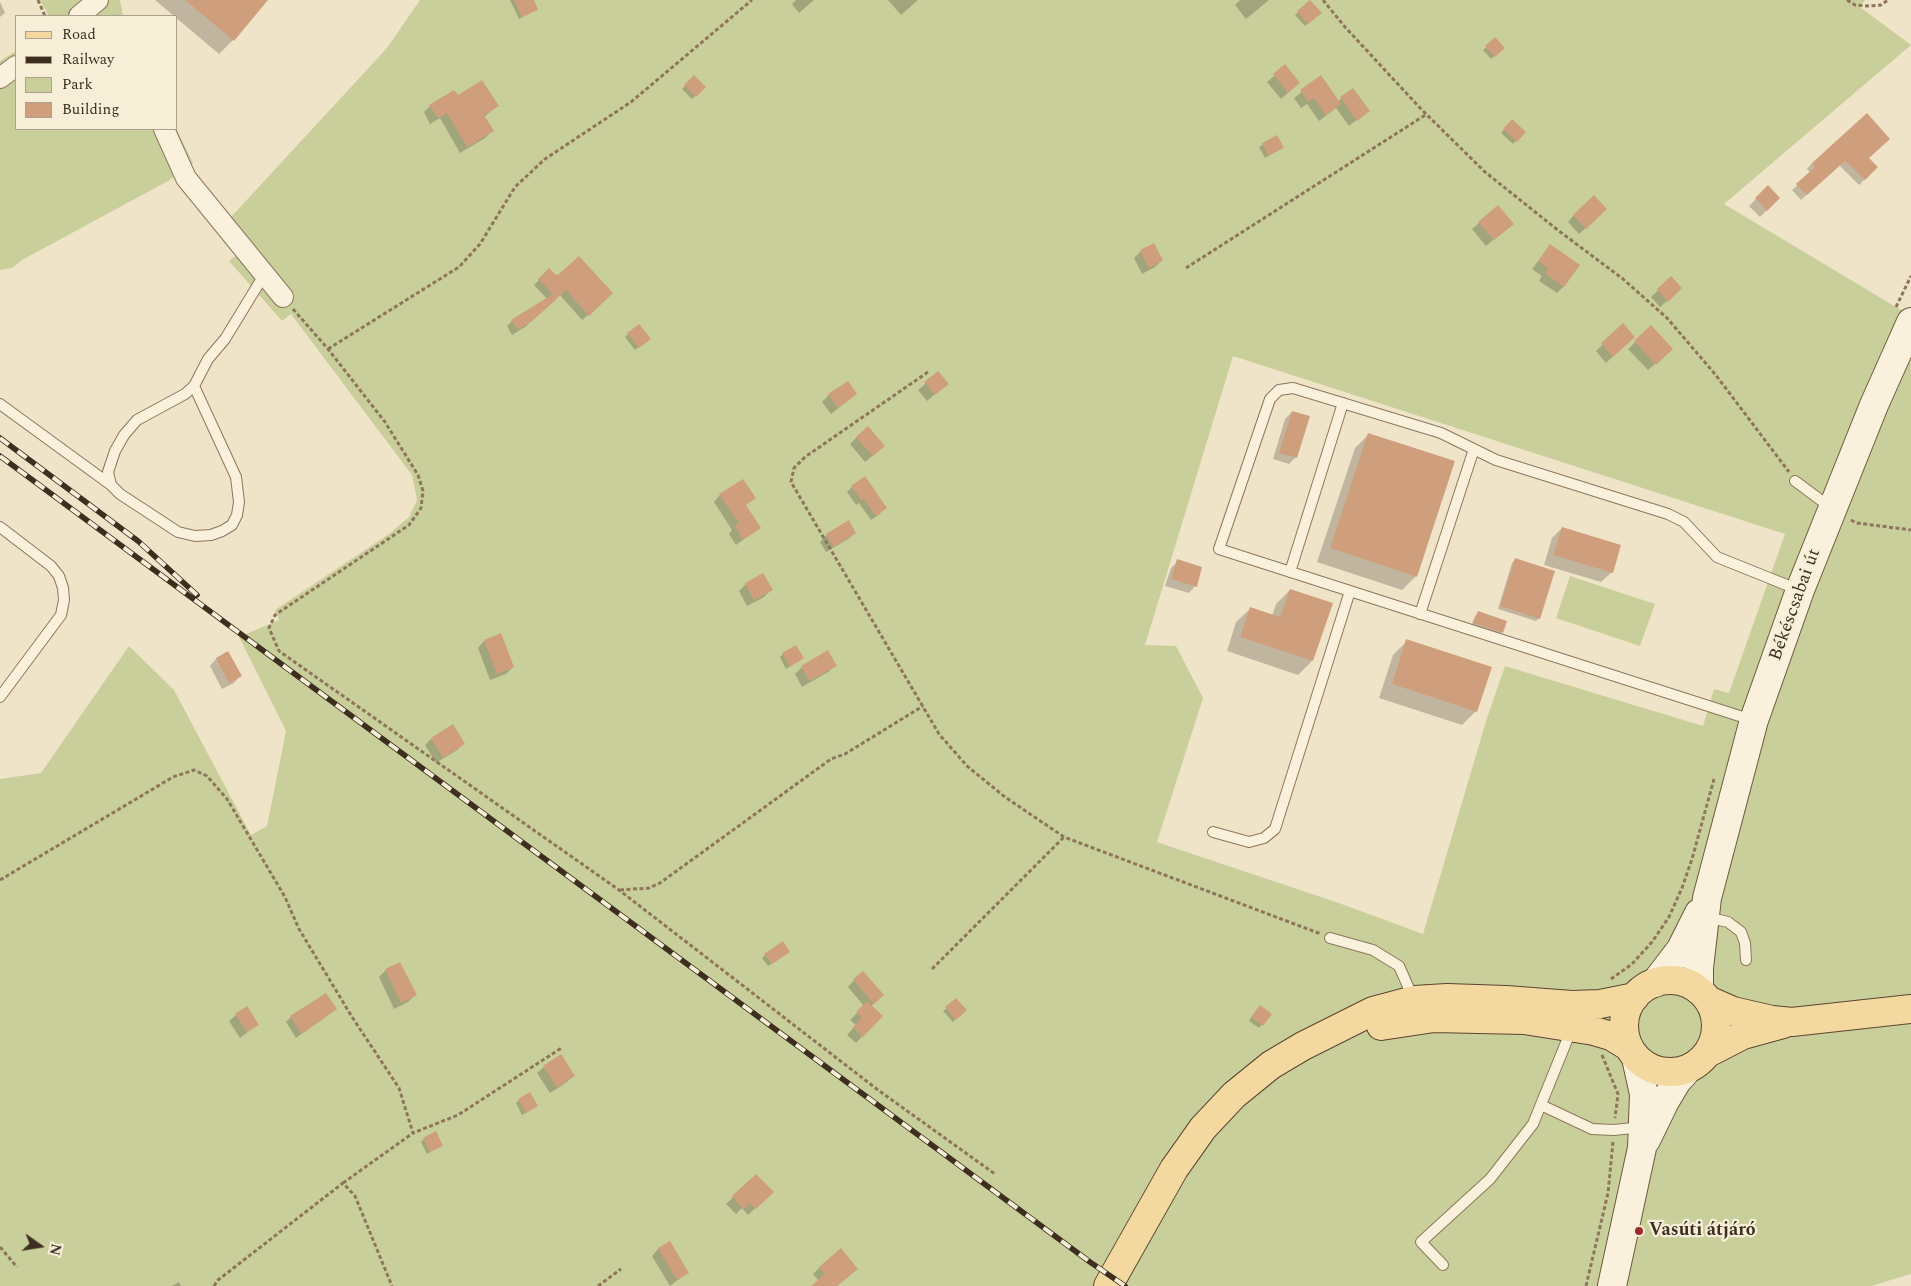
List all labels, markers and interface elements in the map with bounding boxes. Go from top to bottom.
legend [15,15,178,130]
text: Road [62,23,96,46]
text: Railway [62,48,114,71]
text: Park [62,73,93,96]
text: Building [62,98,119,121]
street label: Békéscsabai út [1766,546,1826,664]
place label: Vasúti átjáró [1649,1220,1756,1242]
north arrow [15,1221,65,1271]
marker: Vasúti átjáró [1633,1225,1645,1237]
text: N [44,1242,67,1257]

